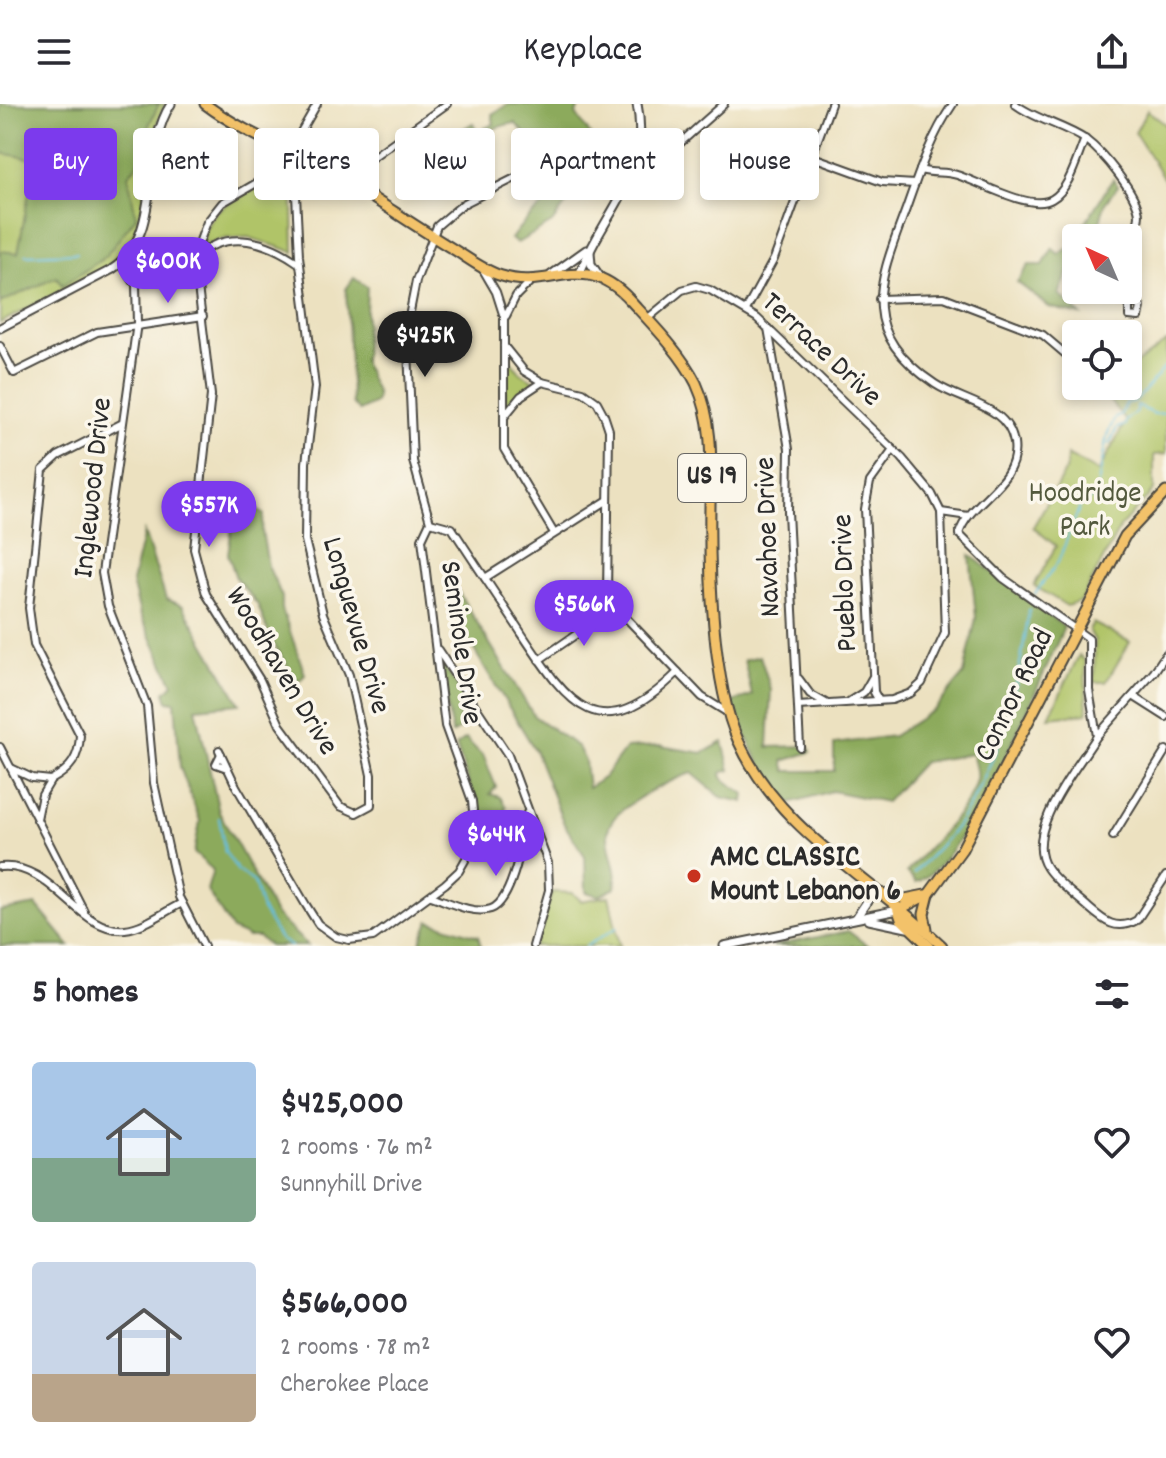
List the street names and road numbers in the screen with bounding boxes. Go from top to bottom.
street label: Terrace Drive [750,284,890,418]
street label: Inglewood Drive [64,396,126,580]
road number: US 19 [678,454,746,502]
street label: Navahoe Drive [746,456,794,618]
street label: Pueblo Drive [823,513,871,653]
street label: Longuevue Drive [308,533,400,719]
street label: Seminole Drive [426,558,492,728]
street label: Woodhaven Drive [213,579,347,765]
street label: Connor Road [965,622,1067,770]

